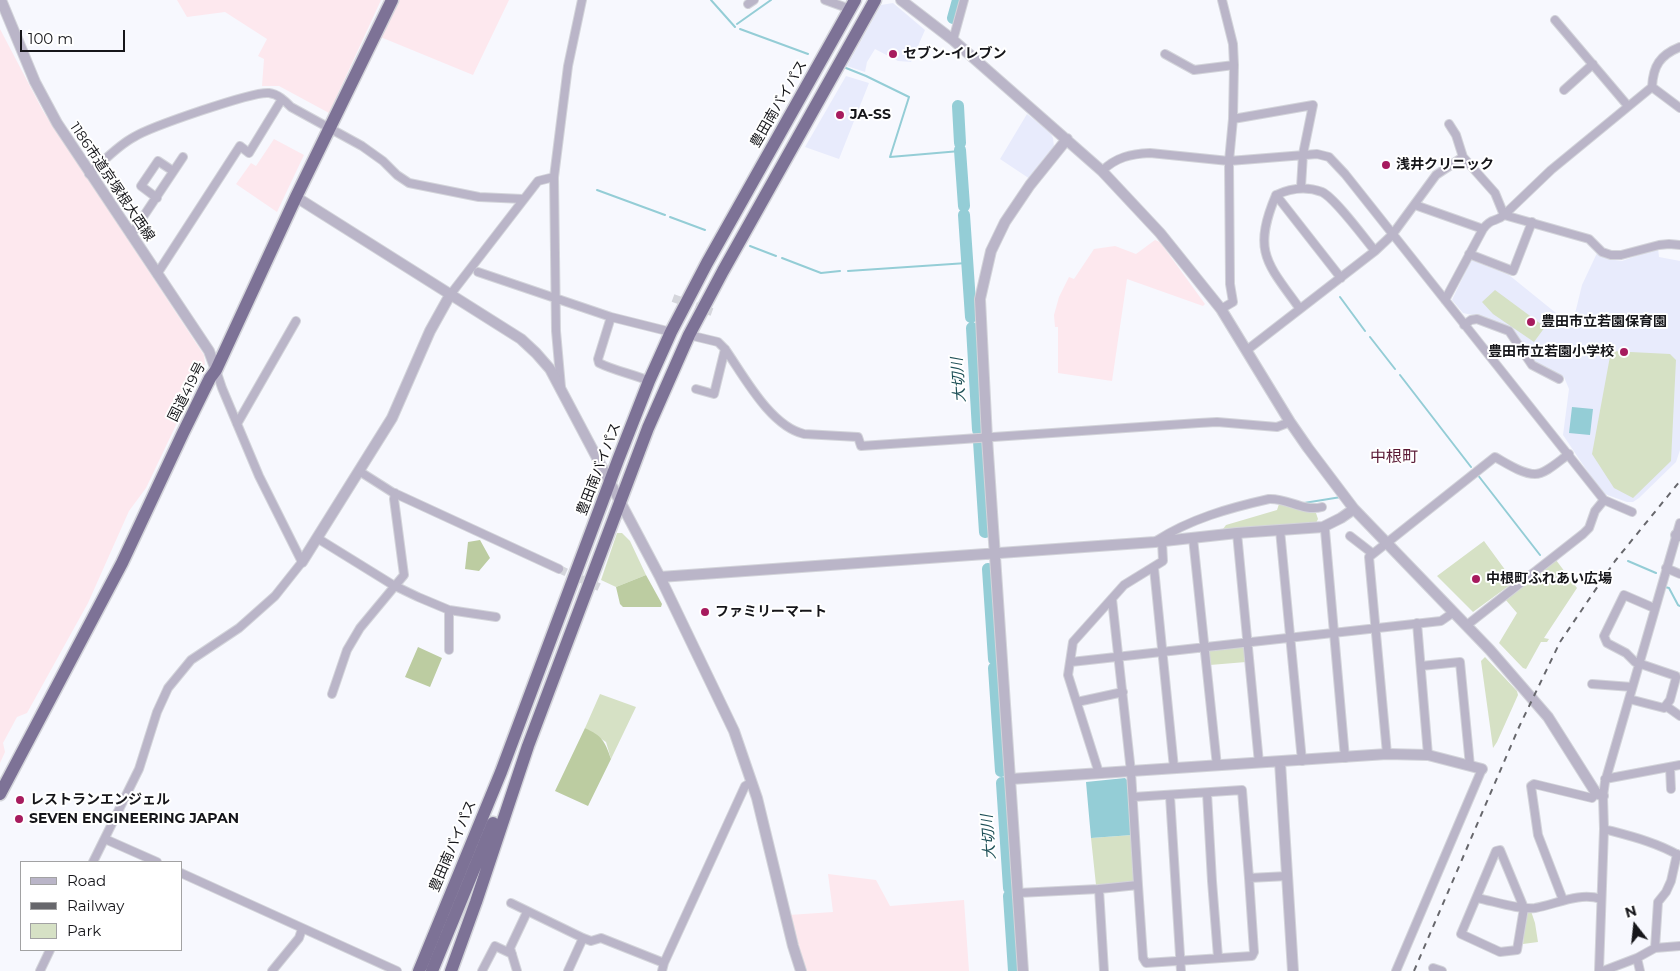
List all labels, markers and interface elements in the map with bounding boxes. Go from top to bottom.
scale bar [22,20,128,52]
text: 100 m [28,29,73,48]
place label: セブン-イレブン [903,46,1006,62]
marker: セブン-イレブン [887,48,899,60]
street label: 豊田南バイパス [747,57,811,151]
place label: JA-SS [850,107,891,123]
marker: JA-SS [834,109,846,121]
street label: 1186市道京塚根大西線 [66,119,158,245]
place label: 浅井クリニック [1396,157,1494,173]
marker: 浅井クリニック [1380,159,1392,171]
place label: 豊田市立若園保育園 [1541,314,1667,330]
marker: 豊田市立若園保育園 [1525,316,1537,328]
place label: 豊田市立若園小学校 [1488,344,1614,360]
marker: 豊田市立若園小学校 [1618,346,1630,358]
water label: 大切川 [948,357,970,403]
street label: 国道419号 [165,359,209,425]
street label: 豊田南バイパス [574,420,624,518]
district label: 中根町 [1370,447,1418,467]
place label: 中根町ふれあい広場 [1486,571,1612,587]
marker: 中根町ふれあい広場 [1470,573,1482,585]
place label: ファミリーマート [715,604,827,620]
marker: ファミリーマート [699,606,711,618]
place label: レストランエンジェル [30,792,170,808]
marker: レストランエンジェル [14,794,26,806]
street label: 豊田南バイパス [426,798,480,894]
place label: SEVEN ENGINEERING JAPAN [29,811,239,827]
marker: SEVEN ENGINEERING JAPAN [13,813,25,825]
water label: 大切川 [978,814,1000,860]
legend [20,861,182,951]
text: Road [67,871,106,890]
text: Railway [67,896,124,915]
north arrow [1610,901,1660,951]
text: N [1623,901,1639,922]
text: Park [67,921,101,940]

